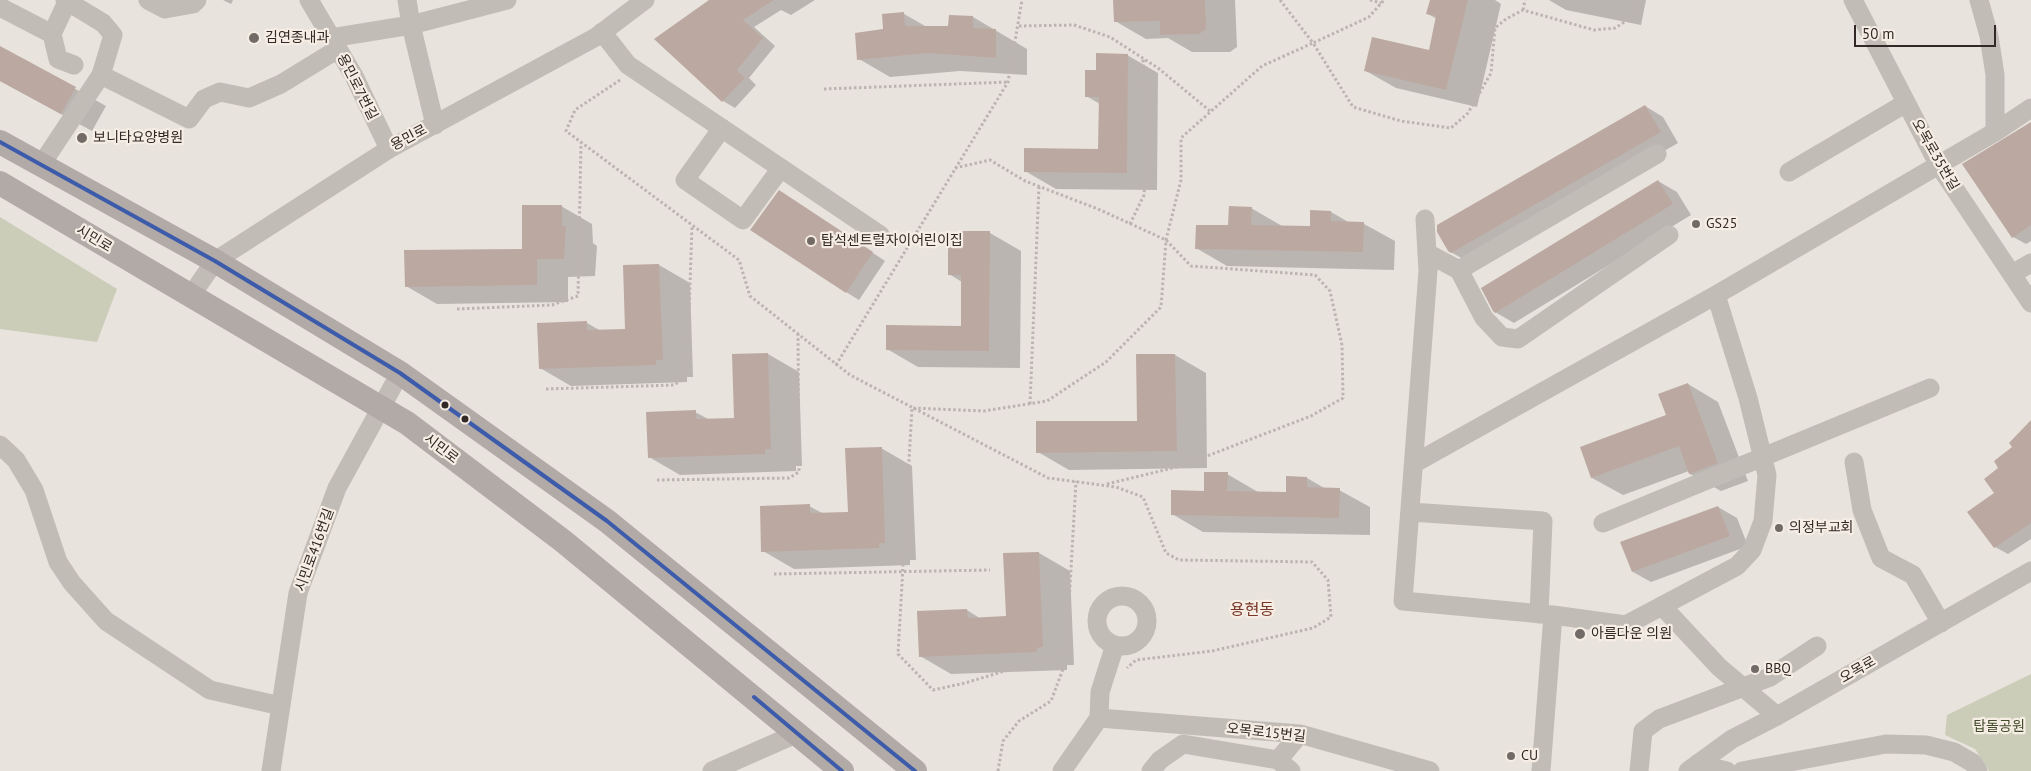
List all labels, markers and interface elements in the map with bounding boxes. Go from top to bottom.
scale bar [1856,15,1998,47]
text: 50 m [1862,24,1895,43]
place label: 김연종내과 [265,30,329,46]
marker: 김연종내과 [247,31,261,45]
street label: 용민로7번길 [333,51,381,123]
street label: 오목로35번길 [1908,116,1962,194]
street label: 용민로 [388,122,430,154]
place label: 보니타요양병원 [93,130,183,146]
marker: 보니타요양병원 [75,131,89,145]
place label: GS25 [1706,216,1737,232]
marker: GS25 [1690,218,1702,230]
street label: 시민로 [73,222,115,256]
place label: 탑석센트럴자이어린이집 [821,233,963,249]
marker: 탑석센트럴자이어린이집 [805,235,817,247]
unlabelled marker [440,400,450,410]
unlabelled marker [460,414,470,424]
street label: 시민로 [421,431,461,467]
street label: 시민로416번길 [292,506,338,594]
place label: 의정부교회 [1789,520,1853,536]
marker: 의정부교회 [1773,522,1785,534]
district label: 용현동 [1230,600,1274,620]
place label: 아름다운 의원 [1591,626,1672,642]
marker: 아름다운 의원 [1573,627,1587,641]
street label: 오목로 [1837,653,1879,687]
place label: BBQ [1765,661,1791,677]
marker: BBQ [1749,663,1761,675]
park label: 탑돌공원 [1973,719,2025,735]
street label: 오목로15번길 [1226,720,1306,746]
place label: CU [1521,748,1538,764]
marker: CU [1505,750,1517,762]

